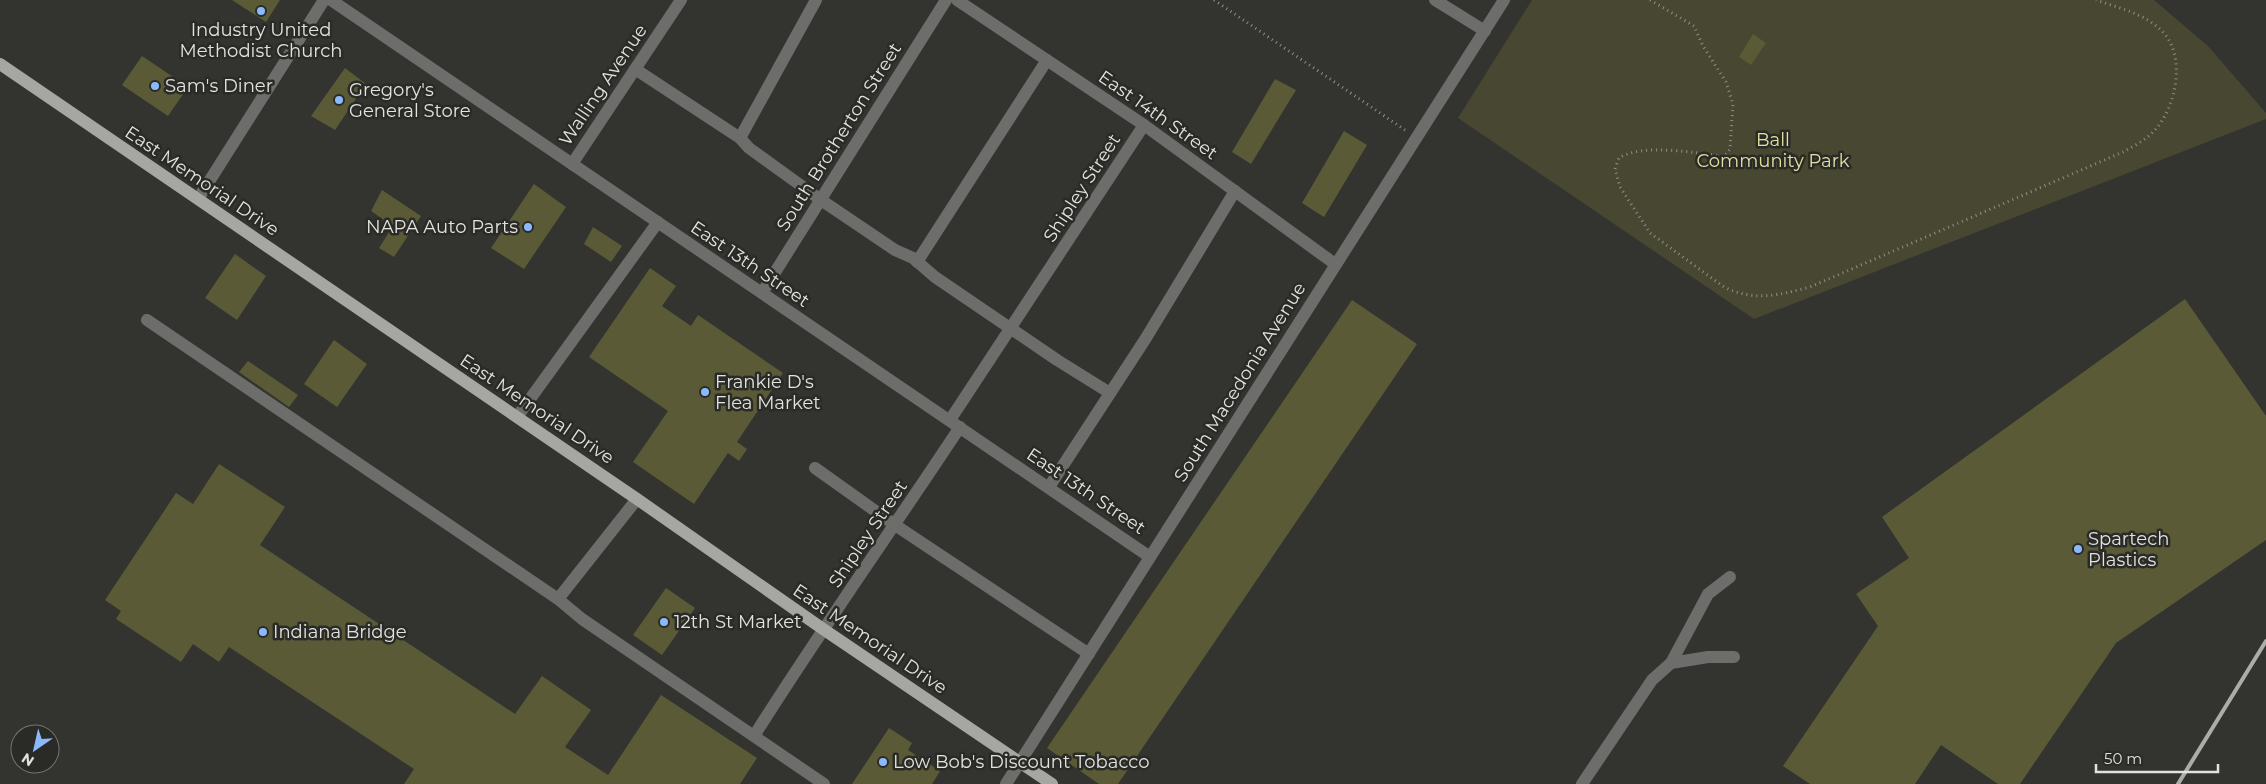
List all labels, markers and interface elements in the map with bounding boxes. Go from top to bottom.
marker: Industry United Methodist Church [255,5,267,17]
place label: Industry United Methodist Church [180,19,342,62]
street label: Walling Avenue [554,20,652,150]
street label: South Brotherton Street [772,39,906,235]
street label: East 14th Street [1094,66,1222,164]
place label: Sam's Diner [165,75,273,97]
place label: Gregory's General Store [349,79,471,122]
marker: Sam's Diner [149,80,161,92]
marker: Gregory's General Store [333,94,345,106]
street label: East Memorial Drive [121,121,283,241]
park label: Ball Community Park [1696,129,1850,172]
street label: Shipley Street [1039,130,1125,246]
place label: NAPA Auto Parts [366,216,518,238]
street label: East 13th Street [686,216,814,312]
marker: NAPA Auto Parts [522,221,534,233]
street label: South Macedonia Avenue [1169,278,1311,486]
street label: East Memorial Drive [456,349,618,469]
place label: Frankie D's Flea Market [715,371,821,414]
marker: Frankie D's Flea Market [699,386,711,398]
street label: East 13th Street [1022,443,1150,539]
street label: Shipley Street [824,476,912,592]
place label: Spartech Plastics [2088,528,2169,571]
marker: Spartech Plastics [2072,543,2084,555]
street label: East Memorial Drive [789,579,951,699]
place label: 12th St Market [674,611,801,633]
marker: 12th St Market [658,616,670,628]
place label: Indiana Bridge [273,621,407,643]
marker: Indiana Bridge [257,626,269,638]
north arrow [10,724,60,774]
scale bar [2096,742,2218,774]
text: N [18,749,37,770]
text: 50 m [2104,749,2142,768]
place label: Low Bob's Discount Tobacco [893,751,1150,773]
marker: Low Bob's Discount Tobacco [877,756,889,768]

